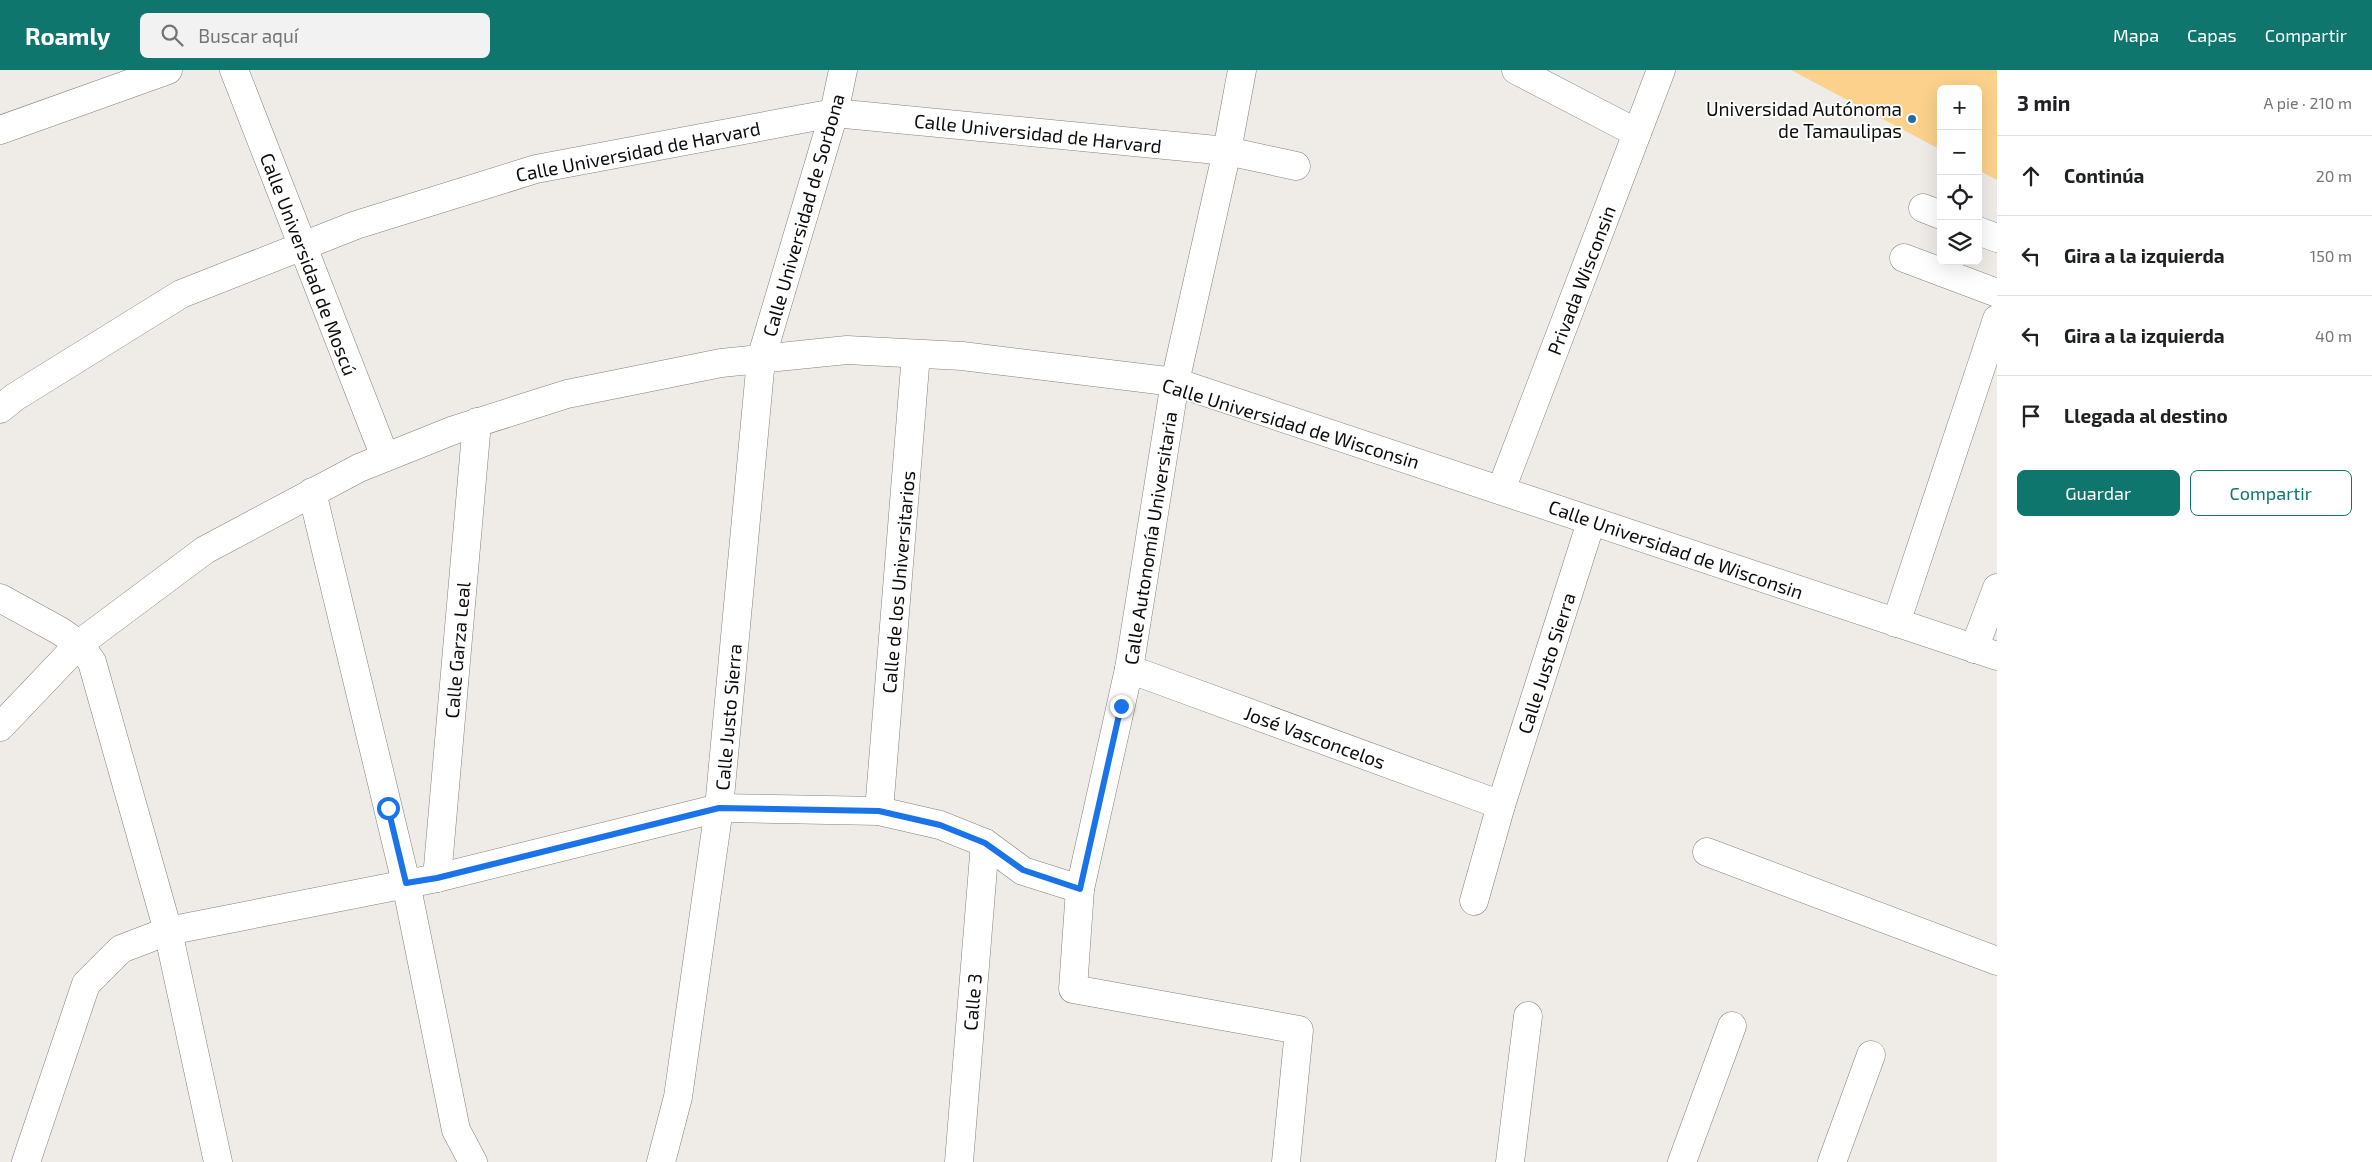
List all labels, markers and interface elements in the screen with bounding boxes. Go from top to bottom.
search box [140,13,490,58]
text: Roamly [25,21,110,50]
icon: search [158,21,186,49]
text: Buscar aquí [198,24,299,47]
text: Mapa [2113,24,2159,46]
text: Capas [2187,24,2237,46]
text: Compartir [2265,24,2347,46]
map controls [1937,85,1982,265]
button: + [1937,85,1982,130]
text: 3 min [2017,90,2070,115]
street label: Calle Universidad de Sorbona [757,91,849,339]
text: A pie · 210 m [2264,93,2352,112]
place label: Universidad Autónoma de Tamaulipas [1706,97,1902,142]
street label: Calle Universidad de Harvard [913,109,1163,157]
marker: Universidad Autónoma de Tamaulipas [1906,113,1918,125]
street label: Calle Universidad de Harvard [514,116,762,186]
button: − [1937,130,1982,175]
street label: Calle Universidad de Moscú [256,149,362,379]
icon: ahead [2017,162,2045,190]
text: Continúa [2064,164,2144,187]
text: 20 m [2316,166,2352,185]
button: locate [1937,175,1982,220]
street label: Privada Wisconsin [1542,202,1620,358]
button: layers [1937,220,1982,265]
icon: left [2017,242,2045,270]
text: Gira a la izquierda [2064,244,2225,267]
text: 150 m [2310,246,2352,265]
icon: left [2017,322,2045,350]
text: Gira a la izquierda [2064,324,2225,347]
text: 40 m [2315,326,2352,345]
street label: Calle Universidad de Wisconsin [1160,373,1422,473]
icon: arrive [2017,402,2045,430]
text: Llegada al destino [2064,404,2228,427]
street label: Calle Autonomía Universitaria [1119,410,1181,666]
street label: Calle de los Universitarios [877,470,919,694]
button: Guardar [2017,470,2180,516]
button: Compartir [2190,470,2352,516]
street label: Calle Universidad de Wisconsin [1546,495,1806,603]
street label: Calle Garza Leal [440,580,474,719]
street label: Calle Justo Sierra [1512,590,1580,736]
street label: Calle Justo Sierra [710,643,746,791]
route end [1110,695,1133,718]
street label: José Vasconcelos [1241,701,1389,773]
route start [377,797,400,820]
street label: Calle 3 [958,972,986,1032]

